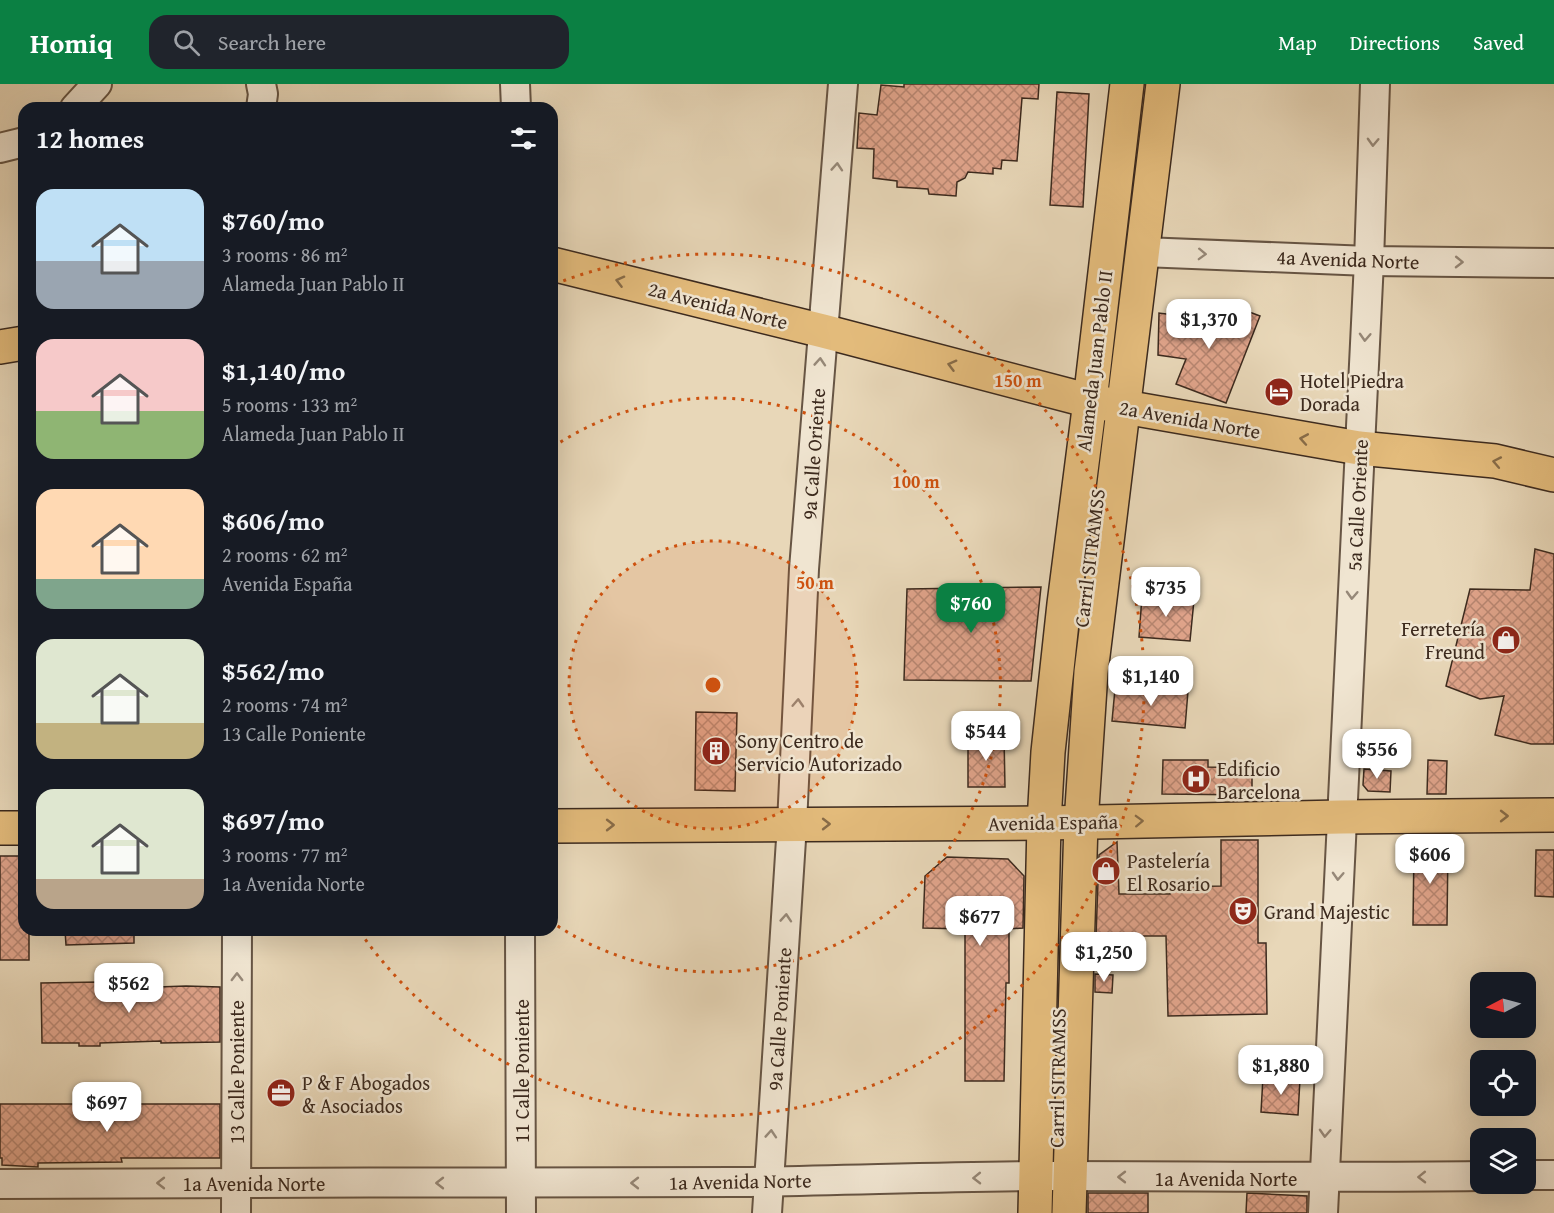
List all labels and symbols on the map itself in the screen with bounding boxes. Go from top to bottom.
one-way arrow [1367,138,1379,147]
one-way arrow [830,163,843,172]
street label: 4a Avenida Norte [1276,242,1420,276]
one-way arrow [1197,248,1206,260]
one-way arrow [1455,255,1464,268]
street label: Alameda Juan Pablo II [1068,269,1120,453]
street label: 2a Avenida Norte [645,274,791,336]
one-way arrow [616,276,626,289]
pin: $1,370 [1160,299,1258,350]
one-way arrow [1359,333,1372,342]
one-way arrow [813,357,826,366]
one-way arrow [947,360,957,373]
place label: Hotel Piedra Dorada [1300,366,1404,418]
text: 150 m [994,367,1042,394]
hotel icon: Hotel Piedra Dorada [1263,376,1295,408]
street label: 9a Calle Oriente [794,387,832,521]
street label: 2a Avenida Norte [1117,392,1263,446]
one-way arrow [1299,433,1308,445]
street label: 5a Calle Oriente [1339,438,1375,572]
one-way arrow [1492,456,1502,469]
text: 100 m [892,468,940,495]
street label: Carril SITRAMSS [1066,487,1112,629]
pin: $735 [1130,567,1202,618]
text: 50 m [796,569,835,596]
pin: $760 [935,583,1007,634]
one-way arrow [1346,590,1359,599]
place label: Ferretería Freund [1401,614,1486,666]
shop icon: Ferretería Freund [1490,624,1522,656]
pin: $1,140 [1102,656,1200,707]
centre of rings [703,675,723,695]
one-way arrow [792,698,805,707]
pin: $544 [950,711,1022,762]
place label: Sony Centro de Servicio Autorizado [737,726,902,778]
pin: $556 [1341,729,1413,780]
building icon: Sony Centro de Servicio Autorizado [700,735,732,767]
place label: Edificio Barcelona [1217,754,1301,806]
hospital icon: Edificio Barcelona [1180,763,1212,795]
street label: Avenida España [988,806,1119,838]
one-way arrow [1500,810,1509,822]
one-way arrow [1135,814,1144,827]
one-way arrow [822,818,831,830]
one-way arrow [606,819,615,831]
pin: $606 [1394,834,1466,885]
place label: Pastelería El Rosario [1127,846,1210,898]
shop icon: Pastelería El Rosario [1090,855,1122,887]
one-way arrow [1331,871,1344,880]
theatre icon: Grand Majestic [1227,895,1259,927]
pin: $677 [944,896,1016,947]
place label: Grand Majestic [1264,897,1390,926]
one-way arrow [779,914,792,923]
pin: $1,250 [1055,932,1153,983]
street label: 9a Calle Poniente [760,946,798,1092]
pin: $562 [93,963,165,1014]
one-way arrow [231,972,243,981]
north arrow [1470,972,1536,1038]
street label: 11 Calle Poniente [507,999,536,1143]
street label: 13 Calle Poniente [222,1000,251,1144]
street label: Carril SITRAMSS [1041,1008,1073,1148]
pin: $1,880 [1232,1045,1330,1096]
place label: P & F Abogados & Asociados [302,1068,430,1120]
office icon: P & F Abogados & Asociados [265,1077,297,1109]
pin: $697 [71,1082,143,1133]
one-way arrow [765,1129,778,1138]
one-way arrow [1319,1129,1332,1138]
street label: 1a Avenida Norte [1155,1164,1297,1193]
street label: 1a Avenida Norte [668,1165,812,1197]
street label: 1a Avenida Norte [183,1169,325,1198]
one-way arrow [1118,1171,1127,1183]
one-way arrow [1418,1171,1427,1183]
one-way arrow [972,1172,981,1184]
one-way arrow [630,1176,639,1189]
one-way arrow [156,1177,165,1189]
one-way arrow [435,1177,444,1189]

